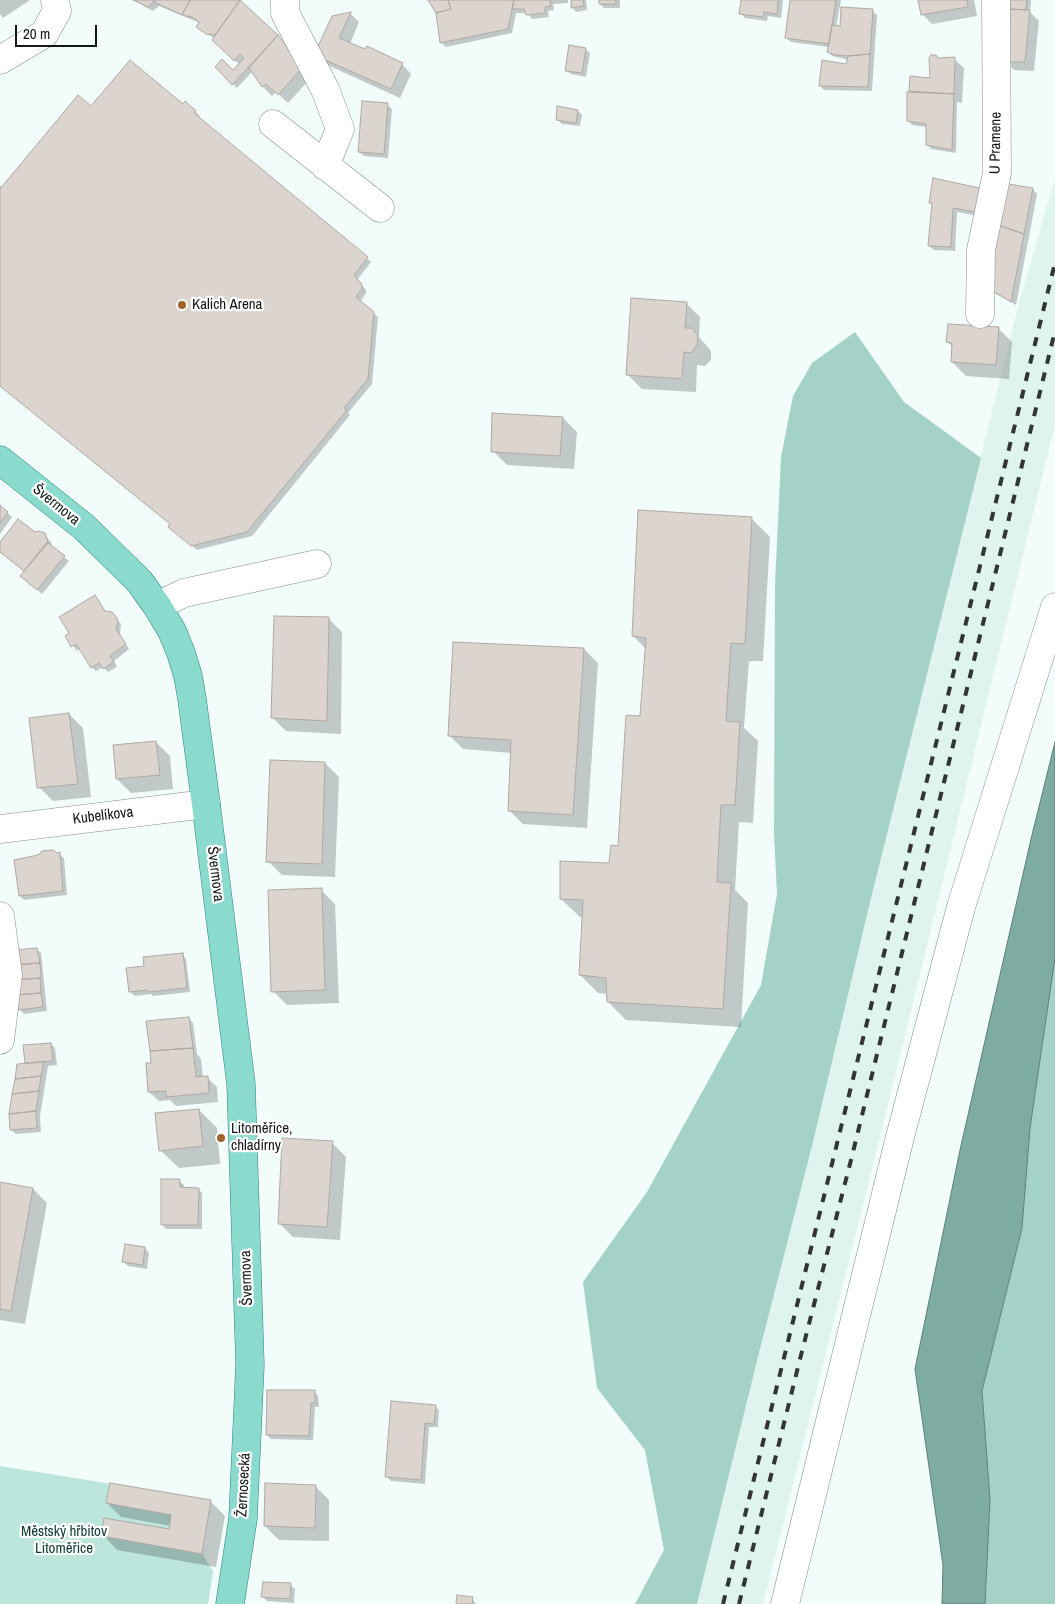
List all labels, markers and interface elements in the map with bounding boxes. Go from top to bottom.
scale bar [18,15,100,47]
text: 20 m [23,23,50,44]
street label: U Pramene [986,112,1006,174]
place label: Kalich Arena [192,296,262,314]
marker: Kalich Arena [176,299,188,311]
street label: Švermova [29,481,83,529]
street label: Kubelíkova [72,803,134,829]
street label: Švermova [203,845,227,903]
place label: Litoměřice, chladírny [231,1120,293,1155]
marker: Litoměřice, chladírny [215,1132,227,1144]
street label: Švermova [237,1250,257,1306]
street label: Žernosecká [233,1452,255,1518]
park label: Městský hřbitov Litoměřice [21,1523,107,1558]

